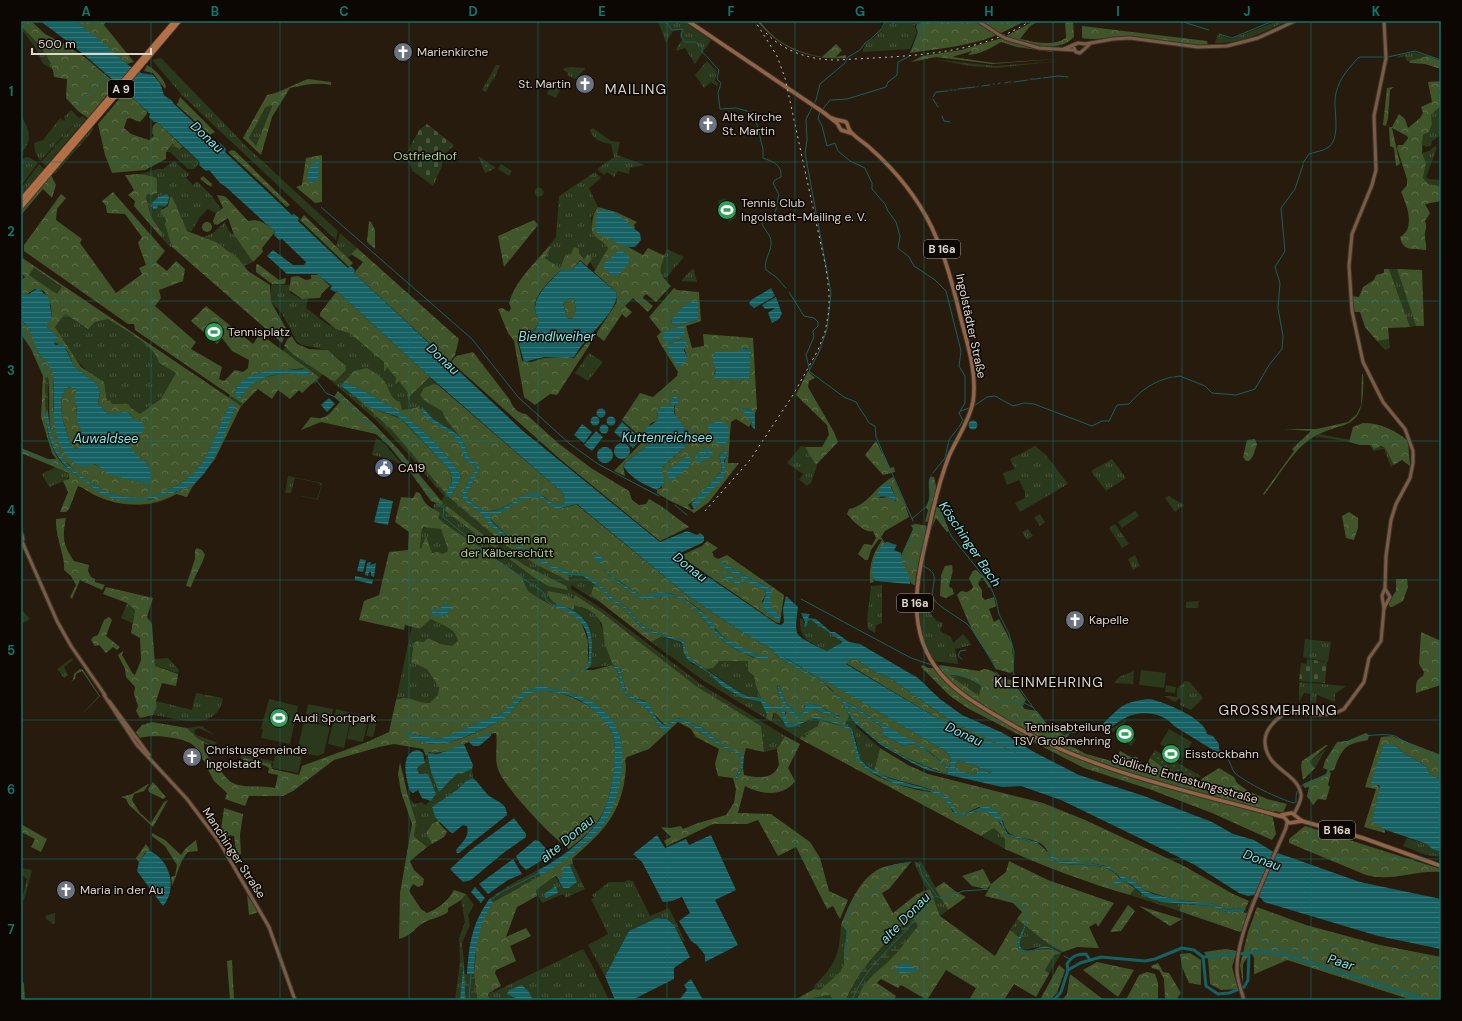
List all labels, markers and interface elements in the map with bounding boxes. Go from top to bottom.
text: A [81,3,91,20]
text: B [211,3,219,20]
text: C [339,3,349,20]
text: D [468,3,478,20]
text: E [598,3,606,20]
text: F [727,3,735,20]
text: G [855,3,865,20]
text: H [984,3,994,20]
text: I [1116,3,1120,20]
text: J [1243,3,1251,20]
text: K [1372,3,1381,20]
scale bar [32,30,151,56]
text: 500 m [38,36,76,52]
church icon: Marienkirche [392,41,414,63]
place label: Marienkirche [417,44,489,60]
church icon: St. Martin [574,73,596,95]
place label: St. Martin [518,76,571,92]
road number: A 9 [108,80,134,98]
district label: MAILING [605,80,667,98]
text: 1 [9,83,13,100]
place label: Alte Kirche St. Martin [722,109,782,139]
church icon: Alte Kirche St. Martin [697,113,719,135]
water label: Donau [187,118,227,157]
park label: Ostfriedhof [393,148,457,164]
place label: Tennis Club Ingolstadt-Mailing e. V. [741,195,866,225]
sports icon: Tennis Club Ingolstadt-Mailing e. V. [716,199,738,221]
text: 2 [7,223,15,240]
road number: B 16a [924,240,960,258]
street label: Ingolstädter Straße [952,272,990,380]
sports icon: Tennisplatz [203,321,225,343]
place label: Tennisplatz [228,324,290,340]
water label: Biendlweiher [519,328,597,345]
water label: Donau [423,340,463,379]
text: 3 [7,362,15,379]
water label: Kuttenreichsee [622,429,712,446]
water label: Auwaldsee [72,430,139,447]
public building icon: CA19 [373,457,395,479]
place label: CA19 [398,460,425,476]
water label: Köschinger Bach [935,498,1005,590]
text: 4 [7,502,15,519]
park label: Donauauen an der Kälberschütt [461,531,554,561]
water label: Donau [669,548,711,586]
road number: B 16a [897,594,933,612]
church icon: Kapelle [1064,609,1086,631]
place label: Kapelle [1089,612,1129,628]
text: 5 [7,642,15,659]
district label: KLEINMEHRING [994,673,1104,691]
district label: GROSSMEHRING [1218,701,1338,719]
sports icon: Audi Sportpark [268,707,290,729]
place label: Audi Sportpark [293,710,377,726]
water label: Donau [943,718,986,750]
place label: Tennisabteilung TSV Großmehring [1013,719,1111,749]
sports icon: Tennisabteilung TSV Großmehring [1114,723,1136,745]
place label: Christusgemeinde Ingolstadt [206,742,307,772]
sports icon: Eisstockbahn [1160,743,1182,765]
church icon: Christusgemeinde Ingolstadt [181,746,203,768]
place label: Eisstockbahn [1185,746,1259,762]
street label: Südliche Entlastungsstraße [1110,750,1260,808]
text: 6 [7,781,15,798]
street label: Manchinger Straße [199,805,269,902]
water label: alte Donau [537,811,598,866]
road number: B 16a [1319,821,1355,839]
water label: Donau [1241,845,1284,875]
church icon: Maria in der Au [55,879,77,901]
place label: Maria in der Au [80,882,163,898]
water label: alte Donau [876,888,934,947]
text: 7 [8,921,15,938]
water label: Paar [1326,950,1357,975]

